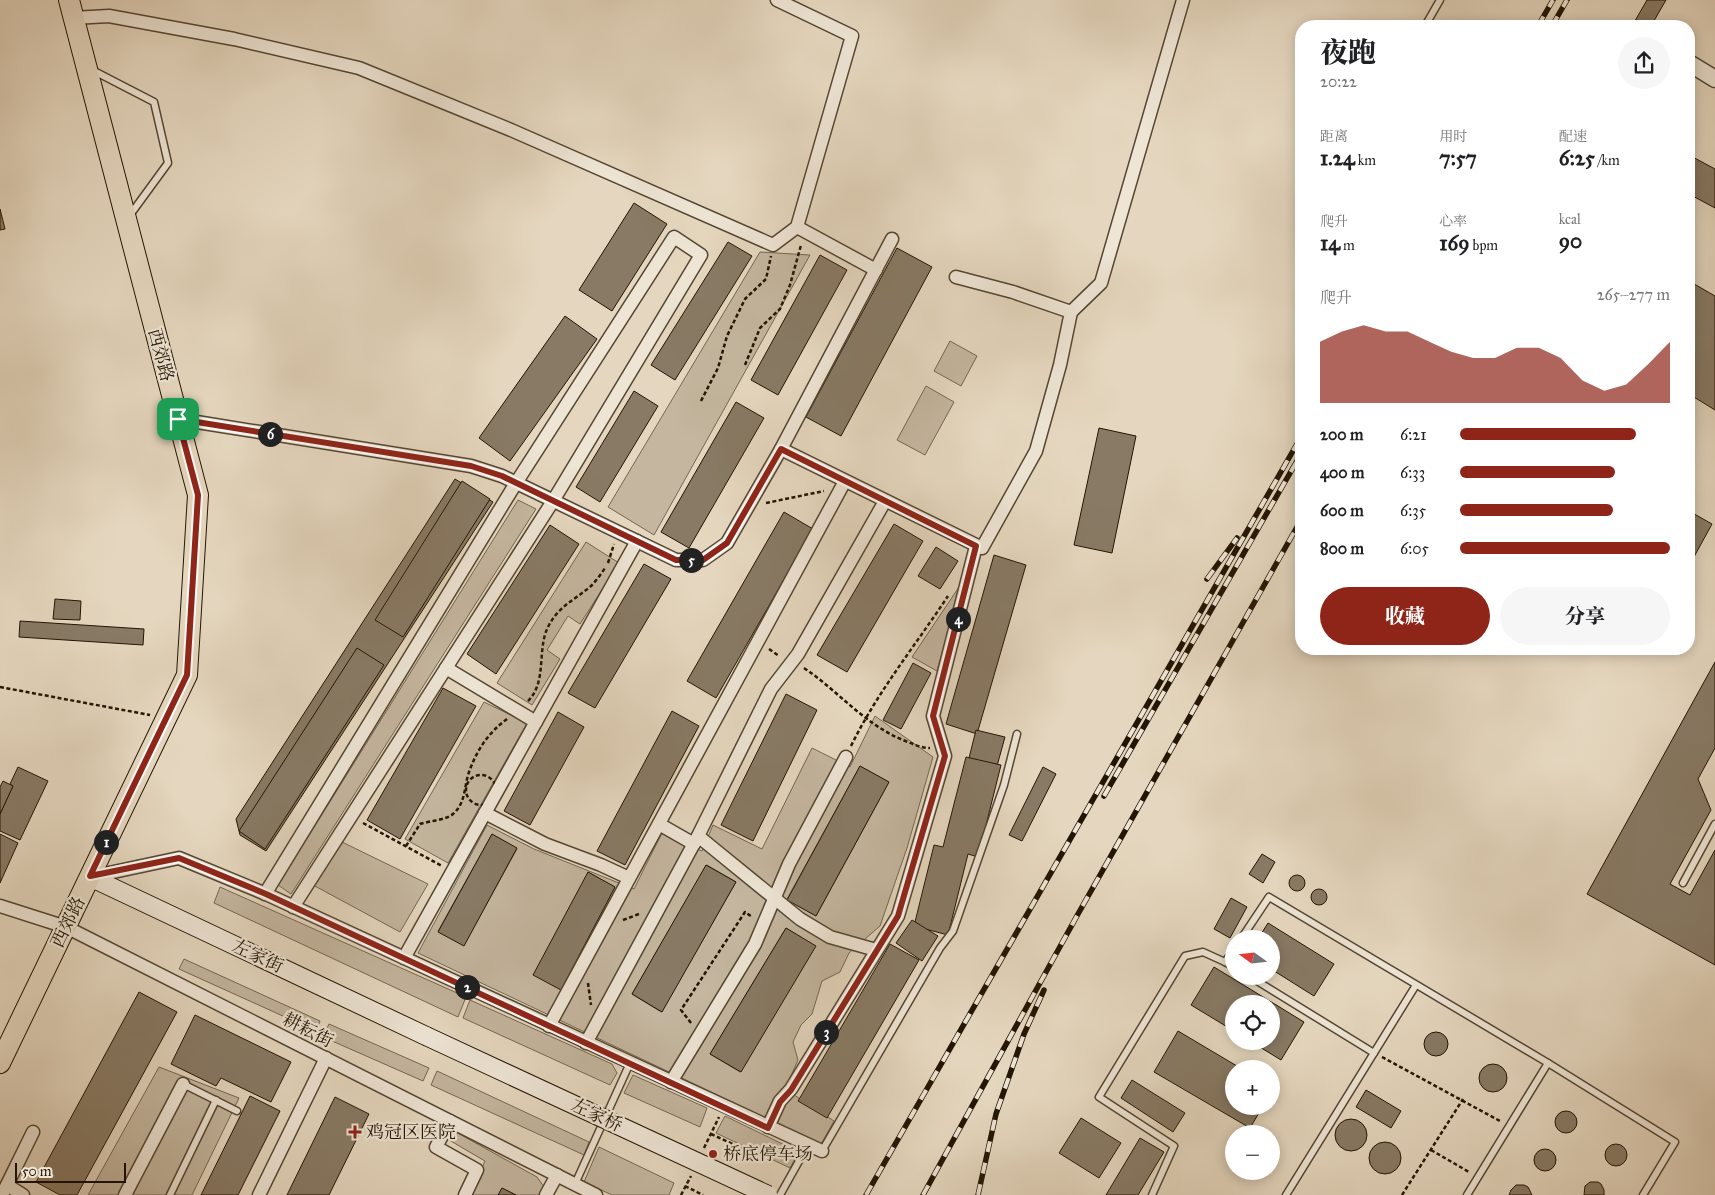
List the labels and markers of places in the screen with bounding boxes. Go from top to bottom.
pin [157,398,199,440]
pin: 6 [258,422,282,446]
pin: 5 [678,548,704,572]
pin: 4 [946,606,970,632]
pin: 1 [94,830,118,854]
pin: 2 [454,974,480,1000]
pin: 3 [814,1020,838,1044]
place label: 鸡冠区医院 [366,1121,456,1143]
marker: 鸡冠区医院 [348,1125,362,1139]
place label: 桥底停车场 [723,1143,813,1165]
marker: 桥底停车场 [707,1148,719,1160]

